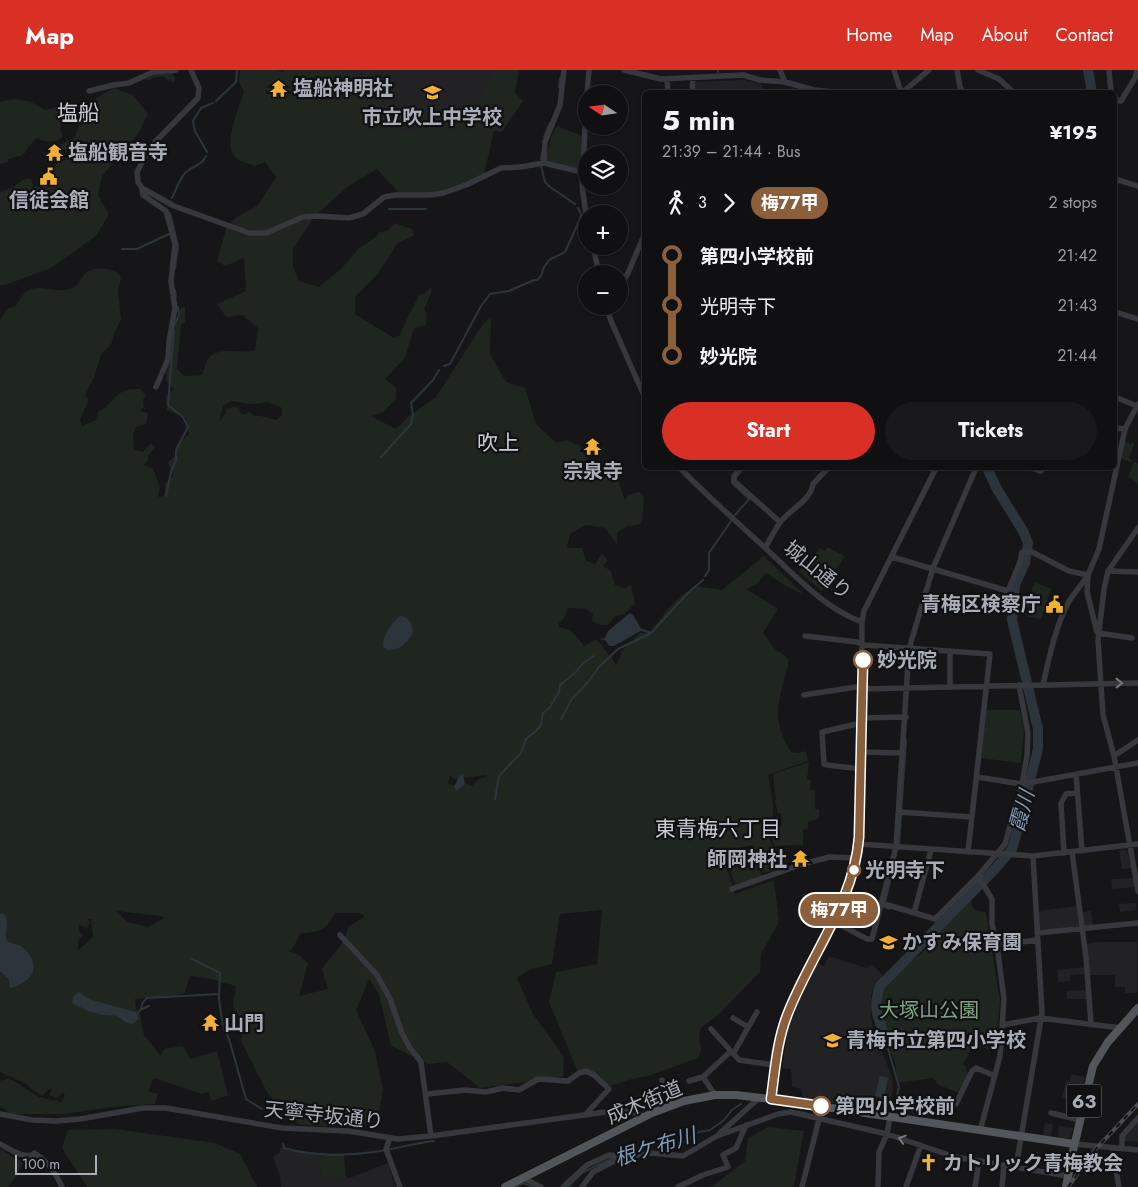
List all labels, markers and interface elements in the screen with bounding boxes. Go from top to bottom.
text: Map [25,18,74,53]
text: Home [846,22,892,48]
text: Map [920,22,954,48]
text: About [982,22,1027,48]
text: Contact [1055,22,1113,48]
place label: 塩船神明社 [293,74,393,103]
temple icon: 塩船神明社 [269,78,289,98]
school or university icon: 市立吹上中学校 [422,83,442,103]
north arrow [578,85,628,135]
map controls [578,85,628,315]
district label: 塩船 [57,98,99,128]
text: 5 min [662,100,735,141]
place label: 市立吹上中学校 [362,103,502,132]
text: ¥195 [1050,119,1097,146]
place label: 塩船観音寺 [68,138,168,167]
text: 21:39 – 21:44 · Bus [662,140,800,163]
temple icon: 塩船観音寺 [44,142,64,162]
button: layers [578,145,628,195]
public building icon: 信徒会館 [39,166,59,186]
place label: 信徒会館 [9,186,89,215]
icon: walk [662,189,690,217]
icon: forward [715,189,743,217]
text: 梅77甲 [761,190,818,216]
text: 3 [698,191,707,214]
text: 2 stops [1049,191,1097,214]
button: + [578,205,628,255]
text: 第四小学校前 [700,243,814,270]
text: 21:42 [1057,244,1097,267]
button: − [578,265,628,315]
text: 光明寺下 [700,293,776,320]
text: 21:43 [1058,294,1097,317]
text: 妙光院 [700,343,757,370]
text: 21:44 [1057,344,1097,367]
button: Start [662,402,875,460]
button: Tickets [885,402,1097,460]
district label: 吹上 [477,428,519,458]
temple icon: 宗泉寺 [583,437,603,457]
place label: 宗泉寺 [563,457,623,486]
street label: 城山通り [777,534,858,607]
place label: 青梅区検察庁 [921,590,1041,619]
public building icon: 青梅区検察庁 [1045,594,1065,614]
place label: 妙光院 [877,646,937,675]
marker: 妙光院 [853,650,873,670]
one-way arrow [1116,678,1123,688]
water label: 霞川 [1002,785,1042,835]
district label: 東青梅六丁目 [655,814,781,844]
place label: 師岡神社 [707,845,787,874]
temple icon: 師岡神社 [791,849,811,869]
place label: 光明寺下 [865,856,945,885]
marker: 光明寺下 [847,863,861,877]
line badge: 梅77甲 [804,894,874,926]
text: 梅77甲 [810,897,868,923]
place label: かすみ保育園 [902,928,1022,957]
school or university icon: かすみ保育園 [878,932,898,952]
park label: 大塚山公園 [879,996,979,1025]
place label: 山門 [224,1009,264,1038]
temple icon: 山門 [200,1013,220,1033]
place label: 青梅市立第四小学校 [846,1026,1026,1055]
school or university icon: 青梅市立第四小学校 [822,1030,842,1050]
street label: 成木街道 [602,1073,687,1131]
road number: 63 [1066,1084,1102,1118]
place label: 第四小学校前 [835,1092,955,1121]
street label: 天寧寺坂通り [263,1095,385,1136]
marker: 第四小学校前 [811,1096,831,1116]
water label: 根ケ布川 [610,1120,701,1174]
one-way arrow [898,1134,906,1144]
place label: カトリック青梅教会 [943,1149,1123,1178]
scale bar [15,1152,98,1175]
church icon: カトリック青梅教会 [919,1153,939,1173]
text: 100 m [22,1154,60,1174]

